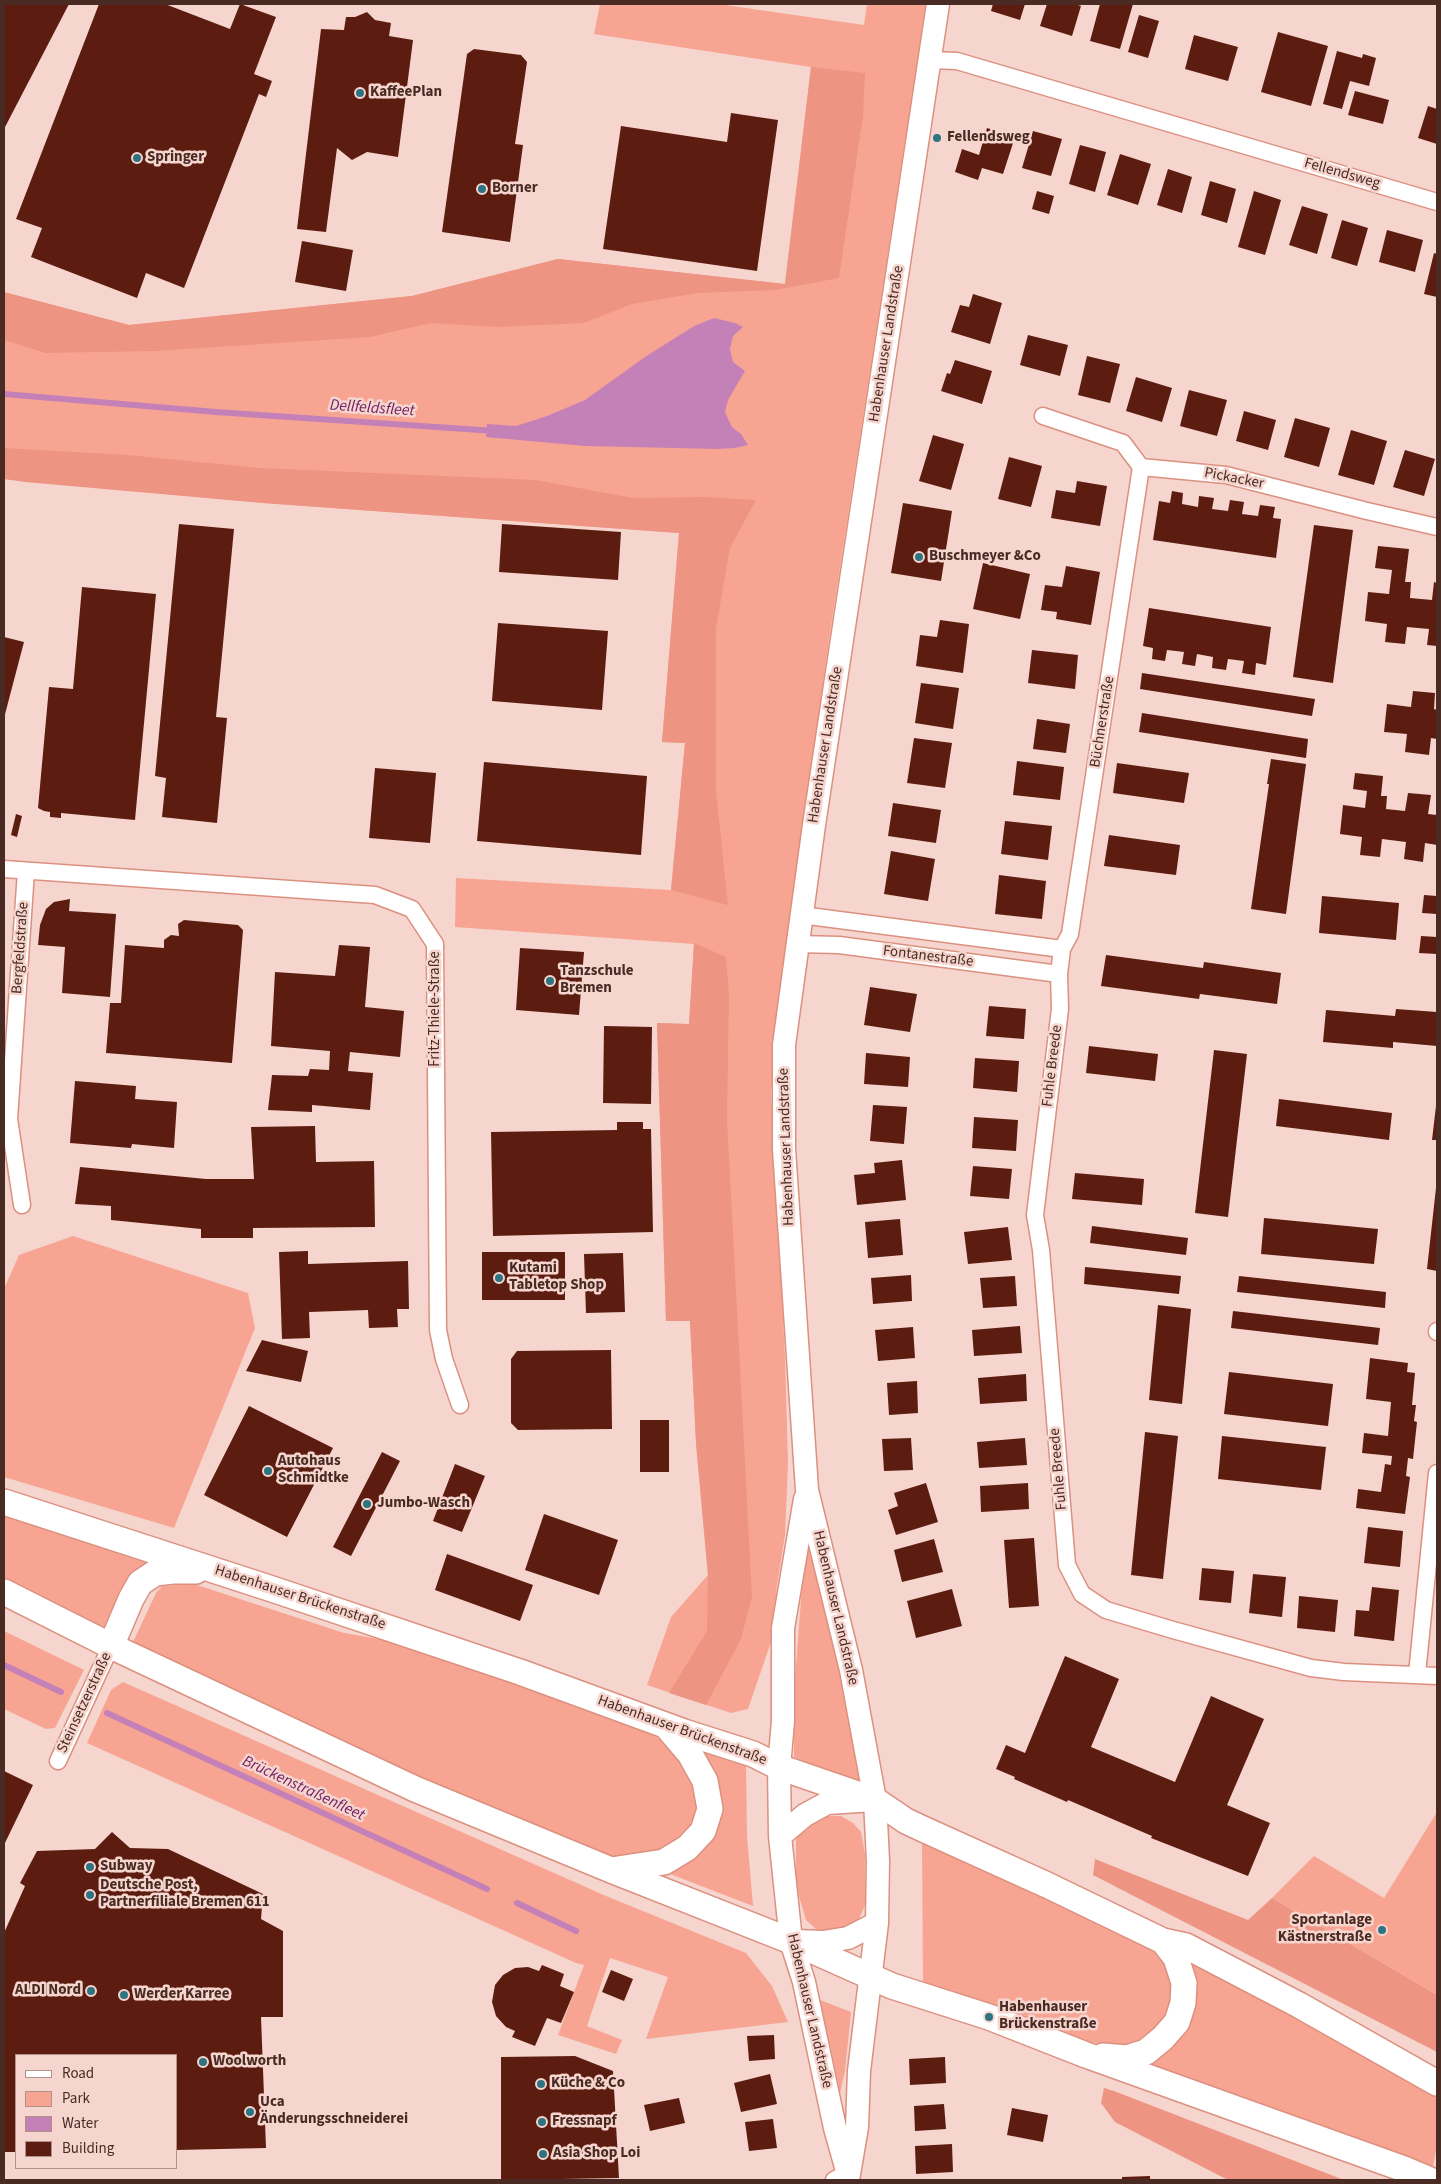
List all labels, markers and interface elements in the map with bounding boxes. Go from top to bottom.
place label: KaffeePlan [370,84,442,102]
marker: KaffeePlan [354,87,366,99]
place label: Fellendsweg [947,129,1030,147]
marker: Fellendsweg [931,132,943,144]
place label: Springer [147,149,204,167]
marker: Springer [131,152,143,164]
street label: Fellendsweg [1302,155,1382,193]
place label: Borner [492,180,538,198]
marker: Borner [476,183,488,195]
street label: Habenhauser Landstraße [866,265,908,423]
water label: Dellfeldsfleet [329,396,415,422]
street label: Pickacker [1203,464,1265,494]
place label: Buschmeyer &Co [929,548,1041,566]
marker: Buschmeyer &Co [913,551,925,563]
street label: Habenhauser Landstraße [805,666,847,824]
street label: Büchnerstraße [1087,675,1119,769]
street label: Bergfeldstraße [9,901,33,995]
street label: Fontanestraße [882,943,974,971]
street label: Fritz-Thiele-Straße [427,951,445,1067]
place label: Tanzschule Bremen [560,963,634,998]
marker: Tanzschule Bremen [544,975,556,987]
street label: Fuhle Breede [1039,1024,1067,1108]
street label: Habenhauser Landstraße [775,1068,799,1226]
place label: Kutami Tabletop Shop [509,1260,604,1295]
marker: Kutami Tabletop Shop [493,1272,505,1284]
street label: Fuhle Breede [1046,1427,1072,1511]
place label: Autohaus Schmidtke [278,1453,349,1488]
marker: Autohaus Schmidtke [262,1465,274,1477]
place label: Jumbo-Wasch [377,1495,470,1513]
marker: Jumbo-Wasch [361,1498,373,1510]
street label: Habenhauser Landstraße [808,1529,862,1687]
street label: Habenhauser Brückenstraße [212,1562,388,1634]
street label: Steinsetzerstraße [54,1650,116,1756]
street label: Habenhauser Brückenstraße [595,1692,769,1770]
water label: Brückenstraßenfleet [239,1752,367,1826]
place label: Subway [100,1858,153,1876]
marker: Subway [84,1861,96,1873]
place label: Deutsche Post, Partnerfiliale Bremen 611 [100,1877,270,1912]
marker: Deutsche Post, Partnerfiliale Bremen 611 [84,1889,96,1901]
place label: Sportanlage Kästnerstraße [1278,1912,1372,1947]
marker: Sportanlage Kästnerstraße [1376,1924,1388,1936]
street label: Habenhauser Landstraße [782,1932,836,2090]
place label: ALDI Nord [15,1982,81,2000]
marker: ALDI Nord [85,1985,97,1997]
place label: Werder Karree [134,1986,230,2004]
marker: Werder Karree [118,1989,130,2001]
place label: Habenhauser Brückenstraße [999,1999,1097,2034]
marker: Habenhauser Brückenstraße [983,2011,995,2023]
place label: Woolworth [213,2053,286,2071]
legend [15,2054,178,2169]
marker: Woolworth [197,2056,209,2068]
text: Road [62,2063,94,2084]
place label: Küche & Co [551,2075,625,2093]
marker: Küche & Co [535,2078,547,2090]
text: Park [62,2088,90,2109]
place label: Uca Änderungsschneiderei [260,2094,408,2129]
marker: Uca Änderungsschneiderei [244,2106,256,2118]
text: Water [62,2113,98,2134]
place label: Fressnapf [552,2113,617,2131]
marker: Fressnapf [536,2116,548,2128]
text: Building [62,2138,114,2159]
place label: Asia Shop Loi [553,2145,640,2163]
marker: Asia Shop Loi [537,2148,549,2160]

